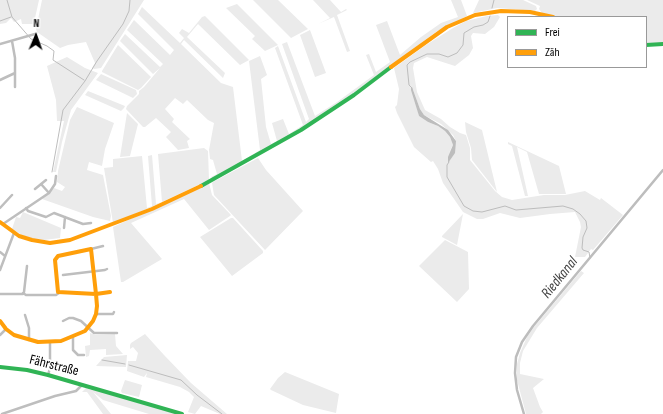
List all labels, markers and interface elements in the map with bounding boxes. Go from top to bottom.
north arrow [16,16,56,56]
legend [507,16,647,68]
text: N [33,17,40,30]
text: Frei [545,25,560,40]
text: Zäh [545,45,560,60]
water label: Riedkanal [538,254,582,302]
street label: Fährstraße [28,352,80,380]

